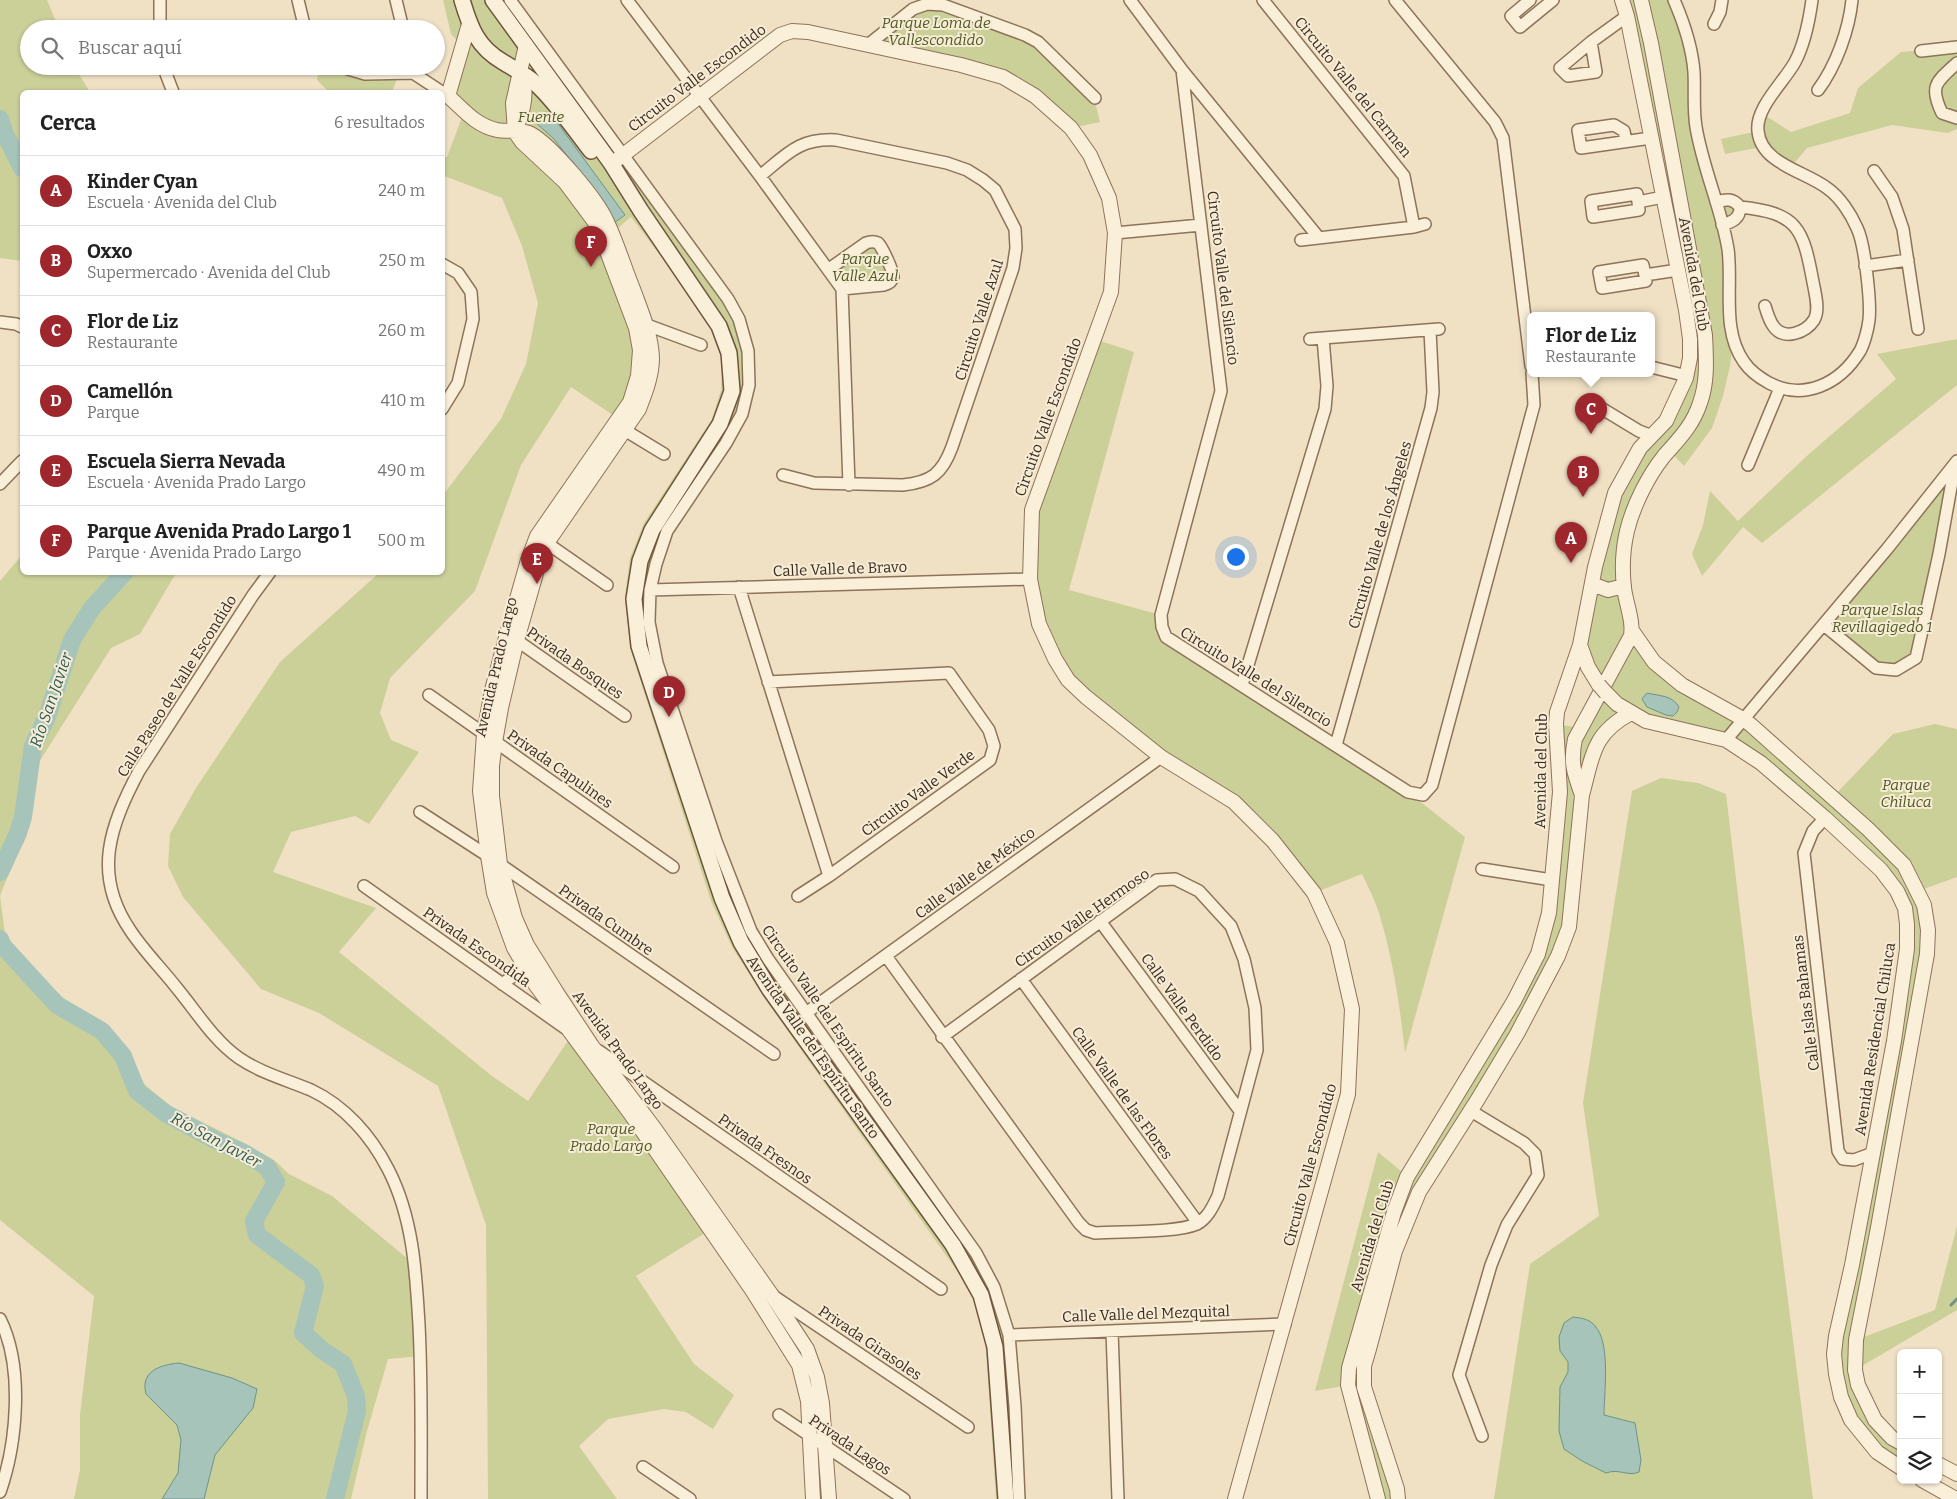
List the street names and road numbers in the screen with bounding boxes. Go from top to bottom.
street label: Circuito Valle del Carmen [1291,13,1416,161]
street label: Circuito Valle Escondido [625,20,769,136]
street label: Circuito Valle del Silencio [1203,190,1243,366]
street label: Avenida del Club [1675,216,1713,332]
street label: Circuito Valle Azul [951,257,1007,383]
street label: Circuito Valle Escondido [1011,335,1085,499]
street label: Circuito Valle de los Ángeles [1345,439,1415,631]
street label: Calle Valle de Bravo [773,558,907,580]
street label: Calle Paseo de Valle Escondido [113,592,241,780]
street label: Avenida Prado Largo [471,595,521,739]
street label: Privada Bosques [523,623,627,703]
street label: Circuito Valle del Silencio [1177,623,1335,731]
street label: Avenida del Club [1531,713,1551,829]
street label: Privada Capulines [504,726,616,812]
street label: Circuito Valle Verde [858,746,978,840]
street label: Calle Valle de México [911,823,1039,923]
street label: Circuito Valle Hermoso [1011,865,1153,971]
street label: Privada Cumbre [555,881,657,959]
street label: Privada Escondida [420,903,534,991]
street label: Circuito Valle del Espíritu Santo [758,921,898,1111]
street label: Calle Islas Bahamas [1789,934,1823,1072]
street label: Avenida Residencial Chiluca [1851,941,1899,1137]
street label: Calle Valle Perdido [1137,950,1227,1064]
street label: Avenida Valle del Espíritu Santo [743,952,883,1142]
street label: Avenida Prado Largo [569,987,667,1113]
street label: Calle Valle de las Flores [1068,1023,1176,1163]
street label: Circuito Valle Escondido [1280,1082,1340,1248]
street label: Privada Fresnos [715,1110,815,1188]
street label: Avenida del Club [1346,1178,1398,1294]
street label: Privada Girasoles [815,1302,925,1384]
street label: Calle Valle del Mezquital [1062,1302,1230,1326]
street label: Privada Lagos [805,1411,895,1479]

